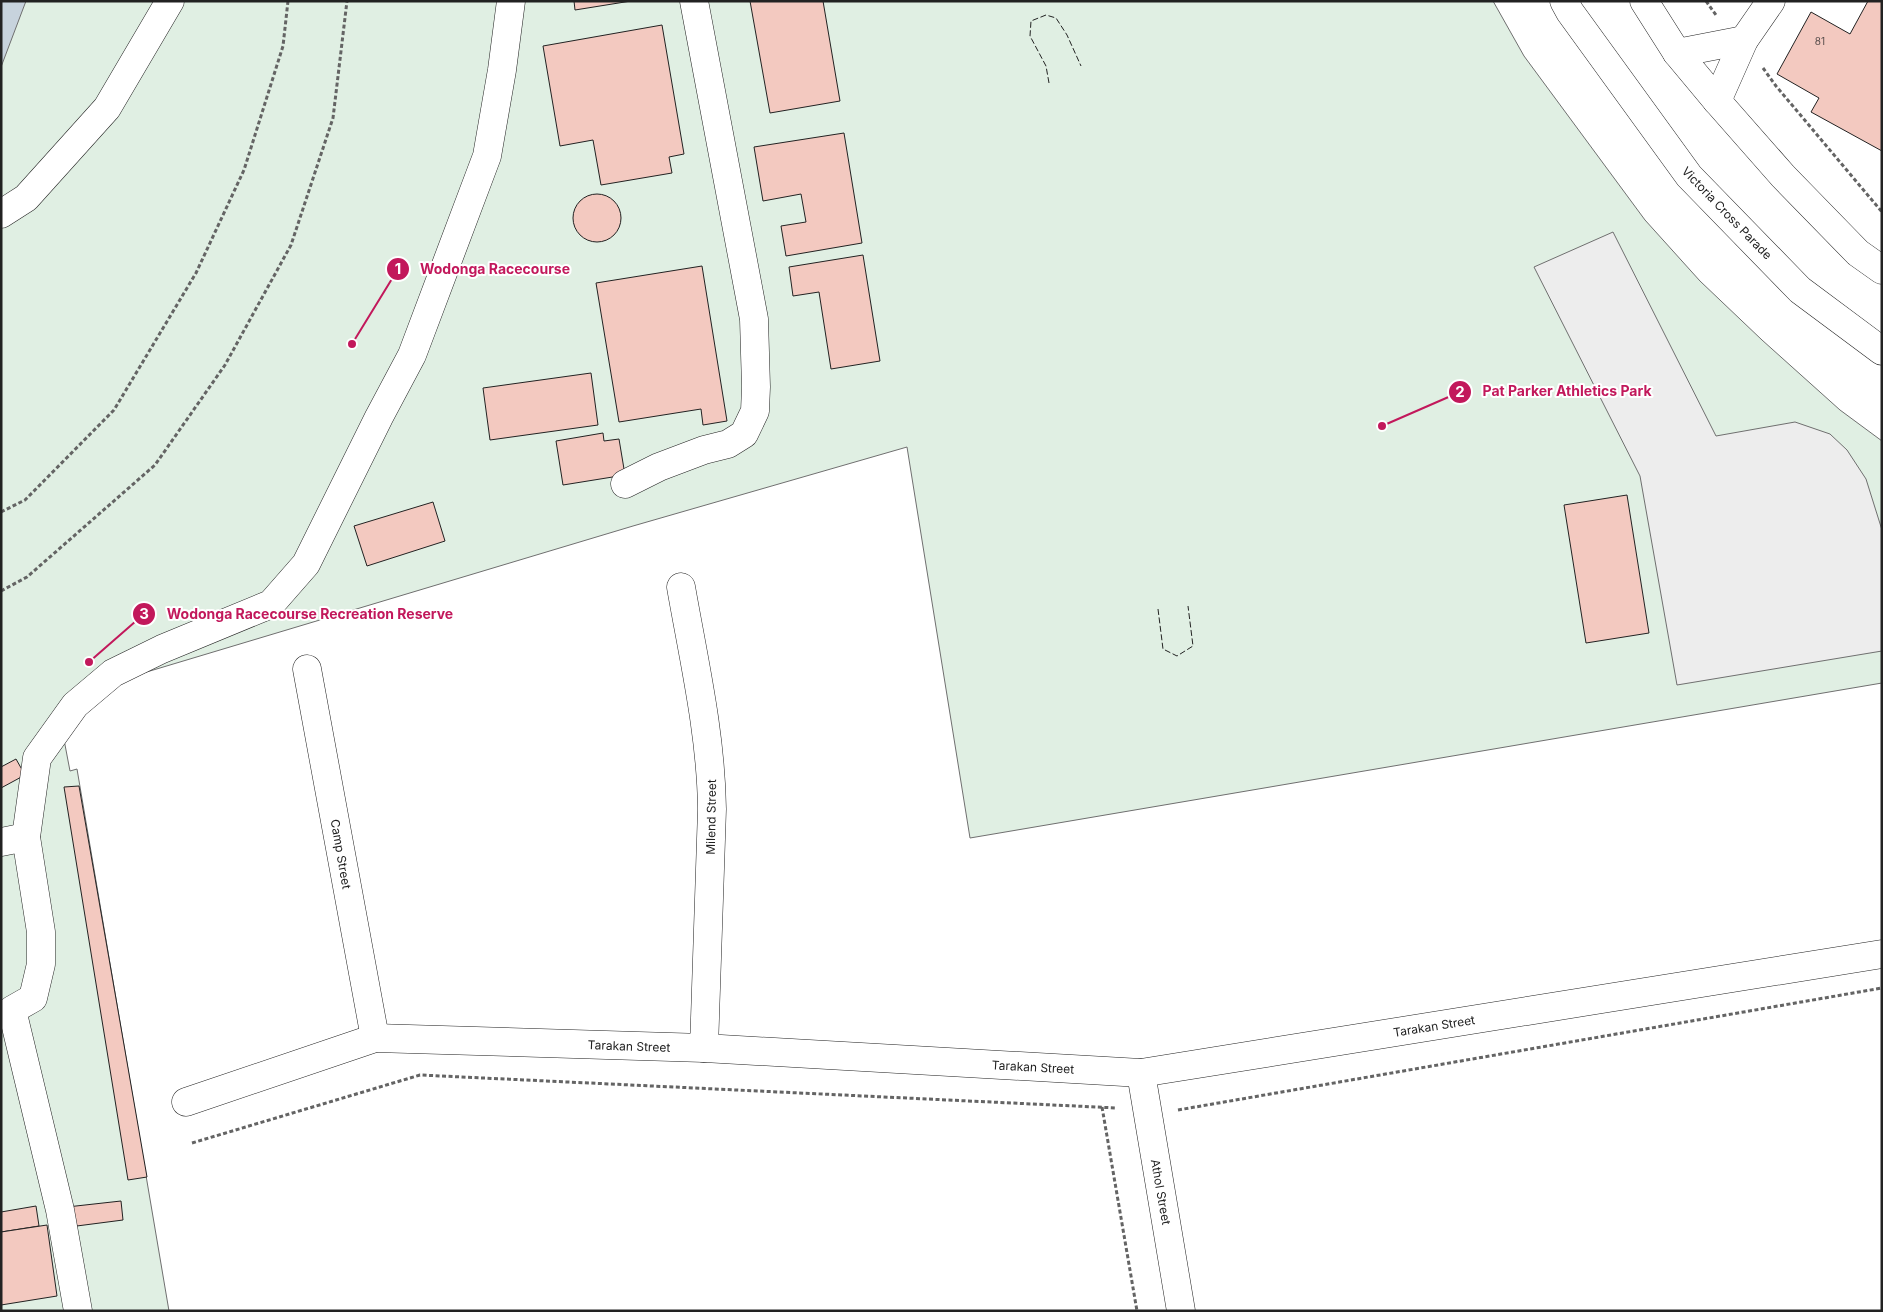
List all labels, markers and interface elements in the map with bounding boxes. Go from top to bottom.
house number: 81 [1815,35,1825,47]
street label: Victoria Cross Parade [1679,164,1775,262]
callout: Wodonga Racecourse [385,254,580,283]
text: 1 [395,259,401,278]
text: Wodonga Racecourse [420,260,570,277]
callout: Pat Parker Athletics Park [1448,377,1662,406]
text: 2 [1455,382,1465,401]
text: Pat Parker Athletics Park [1482,382,1652,399]
callout: Wodonga Racecourse Recreation Reserve [131,599,463,628]
text: 3 [139,604,149,623]
text: Wodonga Racecourse Recreation Reserve [167,605,453,622]
street label: Milend Street [703,779,719,855]
street label: Camp Street [327,818,355,890]
street label: Tarakan Street [1392,1012,1476,1040]
street label: Tarakan Street [588,1037,671,1055]
street label: Tarakan Street [991,1057,1075,1077]
street label: Athol Street [1148,1158,1174,1226]

